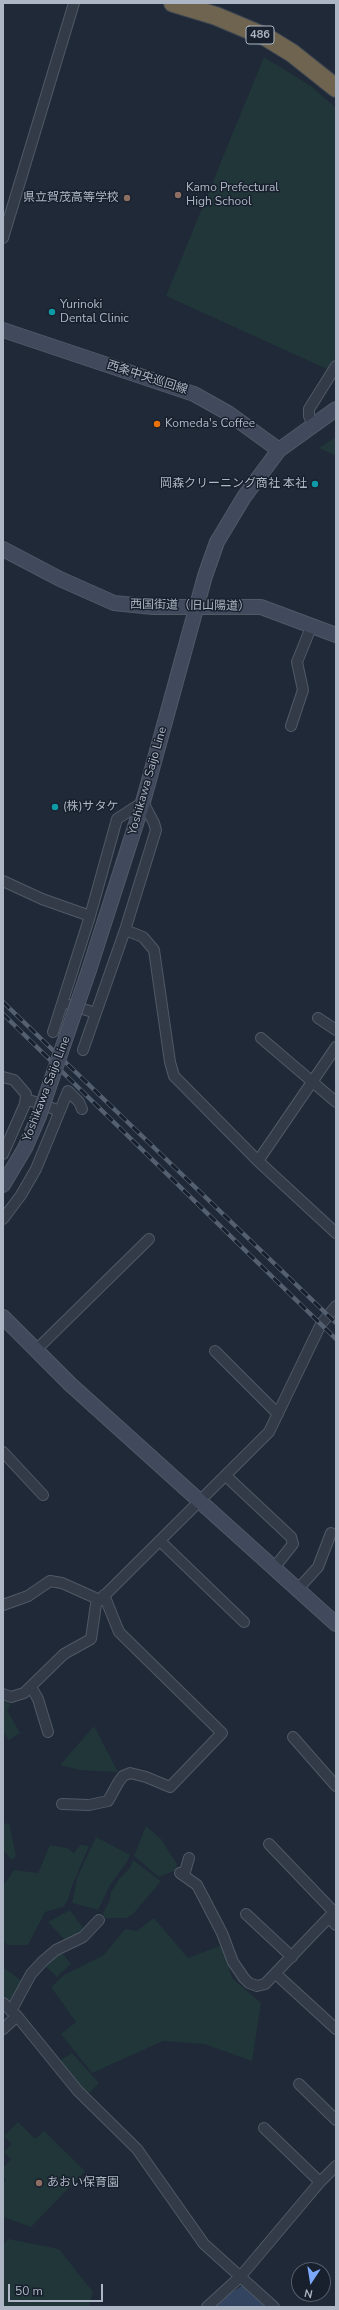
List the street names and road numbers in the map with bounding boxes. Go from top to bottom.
road number: 486 [246,26,274,44]
street label: 西条中央巡回線 [105,358,189,398]
street label: 西国街道（旧山陽道） [130,598,250,614]
street label: Yoshikawa Saijo Line [126,725,170,837]
street label: Yoshikawa Saijo Line [20,1034,74,1144]

